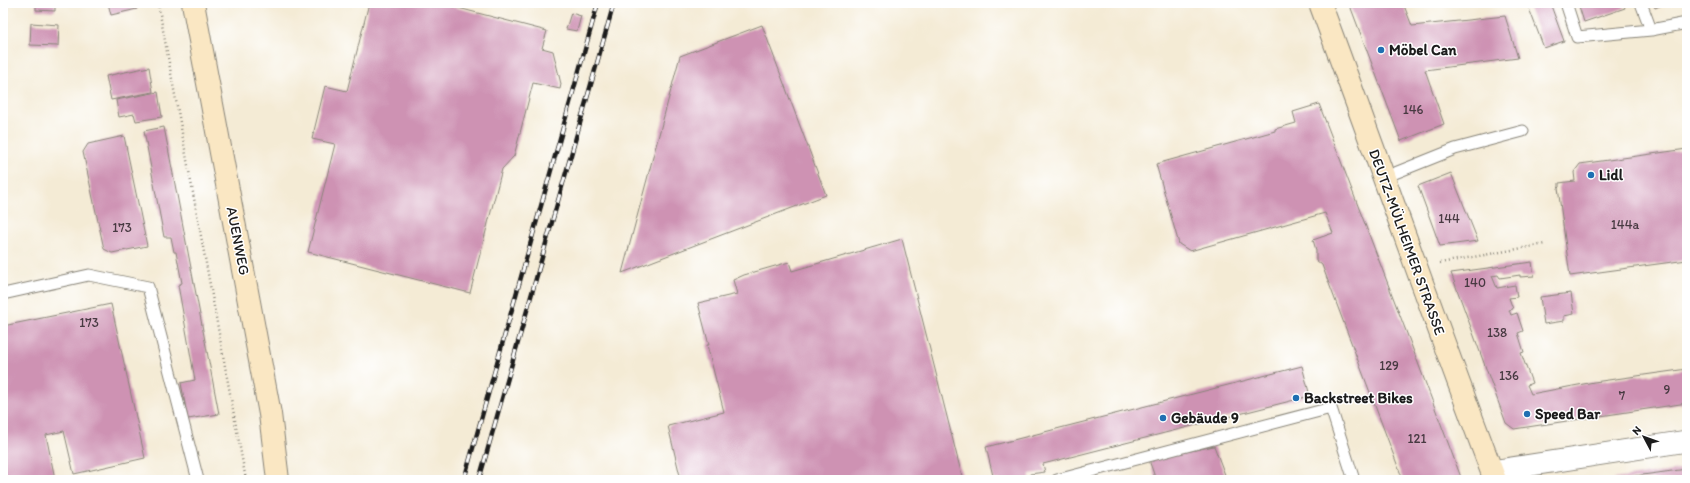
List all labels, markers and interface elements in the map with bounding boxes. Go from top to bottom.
place label: Möbel Can [1389,41,1457,59]
marker: Möbel Can [1376,45,1386,55]
house number: 146 [1403,102,1423,117]
street label: DEUTZ-MÜLHEIMER STRASSE [1365,146,1449,338]
place label: Lidl [1599,166,1624,184]
marker: Lidl [1586,170,1596,180]
street label: AUENWEG [223,205,253,277]
house number: 144 [1438,211,1460,226]
house number: 144a [1611,217,1639,232]
house number: 173 [112,220,132,235]
house number: 140 [1464,275,1486,290]
house number: 173 [79,315,99,330]
house number: 138 [1487,325,1507,340]
house number: 129 [1379,358,1399,373]
house number: 136 [1499,368,1519,383]
house number: 9 [1664,382,1671,397]
house number: 7 [1619,388,1626,403]
place label: Backstreet Bikes [1304,389,1413,407]
marker: Backstreet Bikes [1291,393,1301,403]
place label: Speed Bar [1535,405,1601,424]
place label: Gebäude 9 [1171,409,1239,427]
marker: Speed Bar [1522,409,1532,419]
marker: Gebäude 9 [1158,413,1168,423]
north arrow [1624,417,1664,457]
text: N [1629,424,1644,438]
house number: 121 [1408,431,1426,446]

